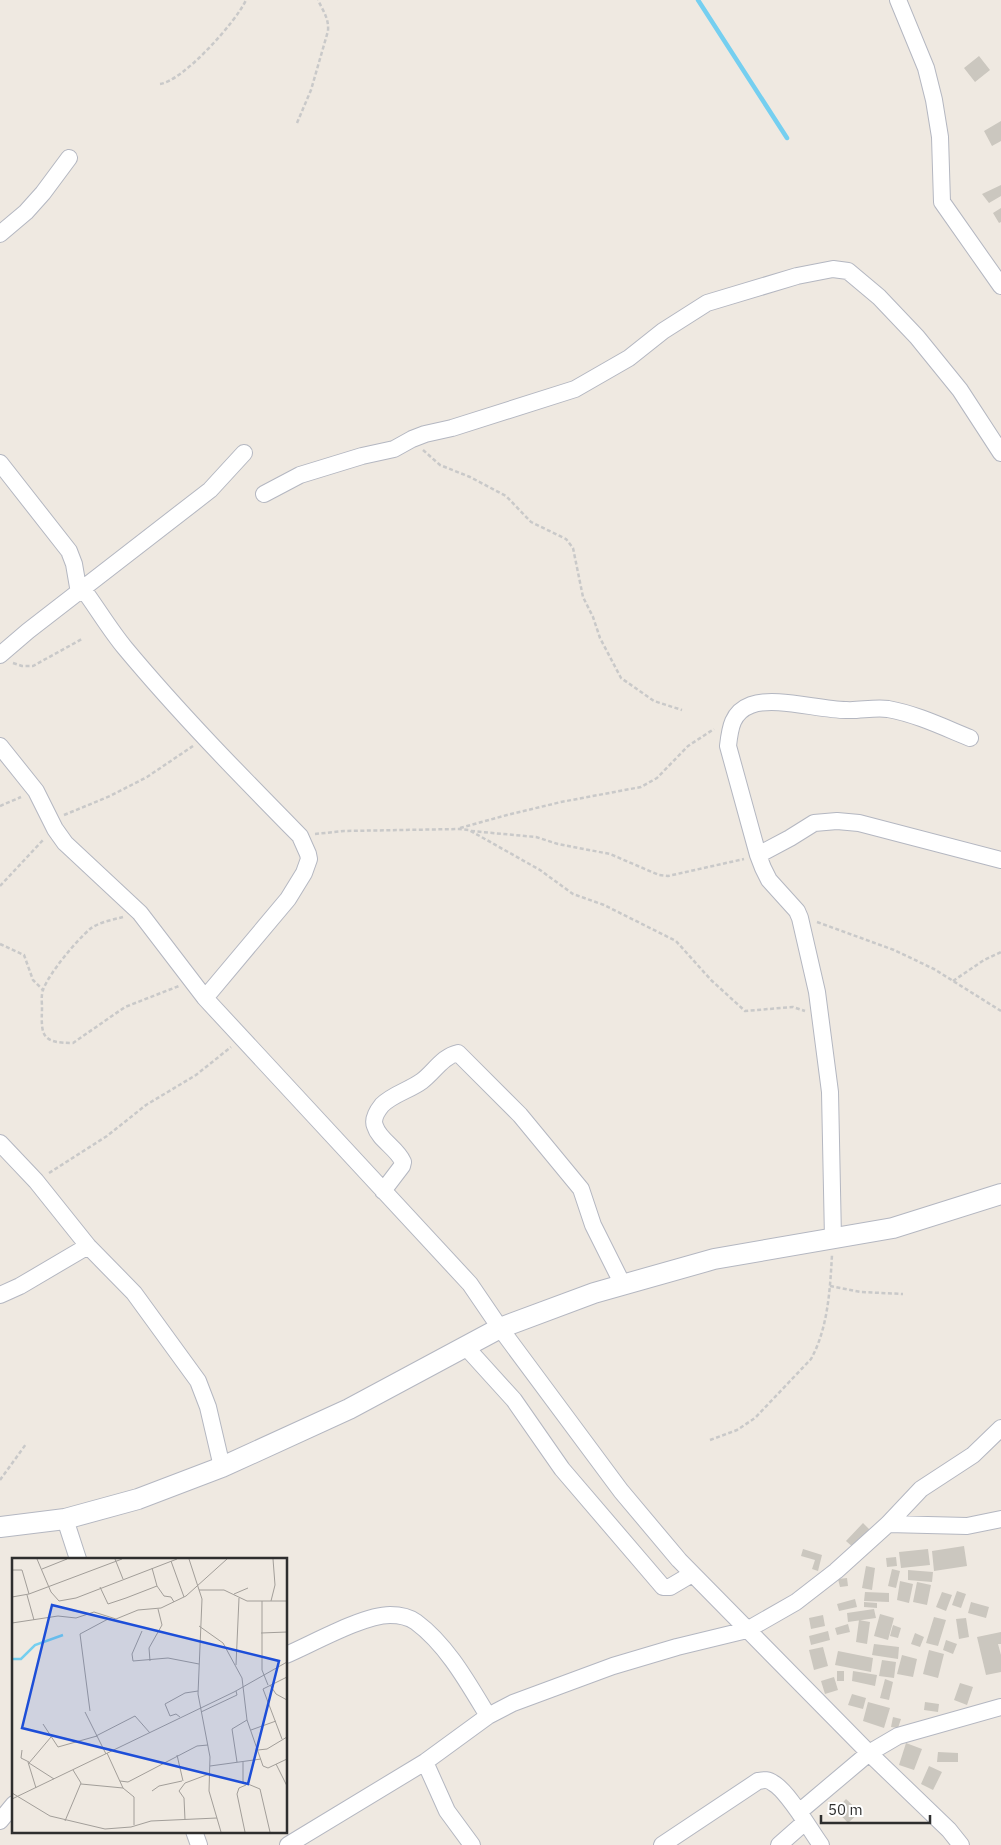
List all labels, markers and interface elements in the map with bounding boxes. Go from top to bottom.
inset map [12,1558,288,1832]
scale bar [821,1792,930,1824]
text: 50 m [828,1800,863,1819]

